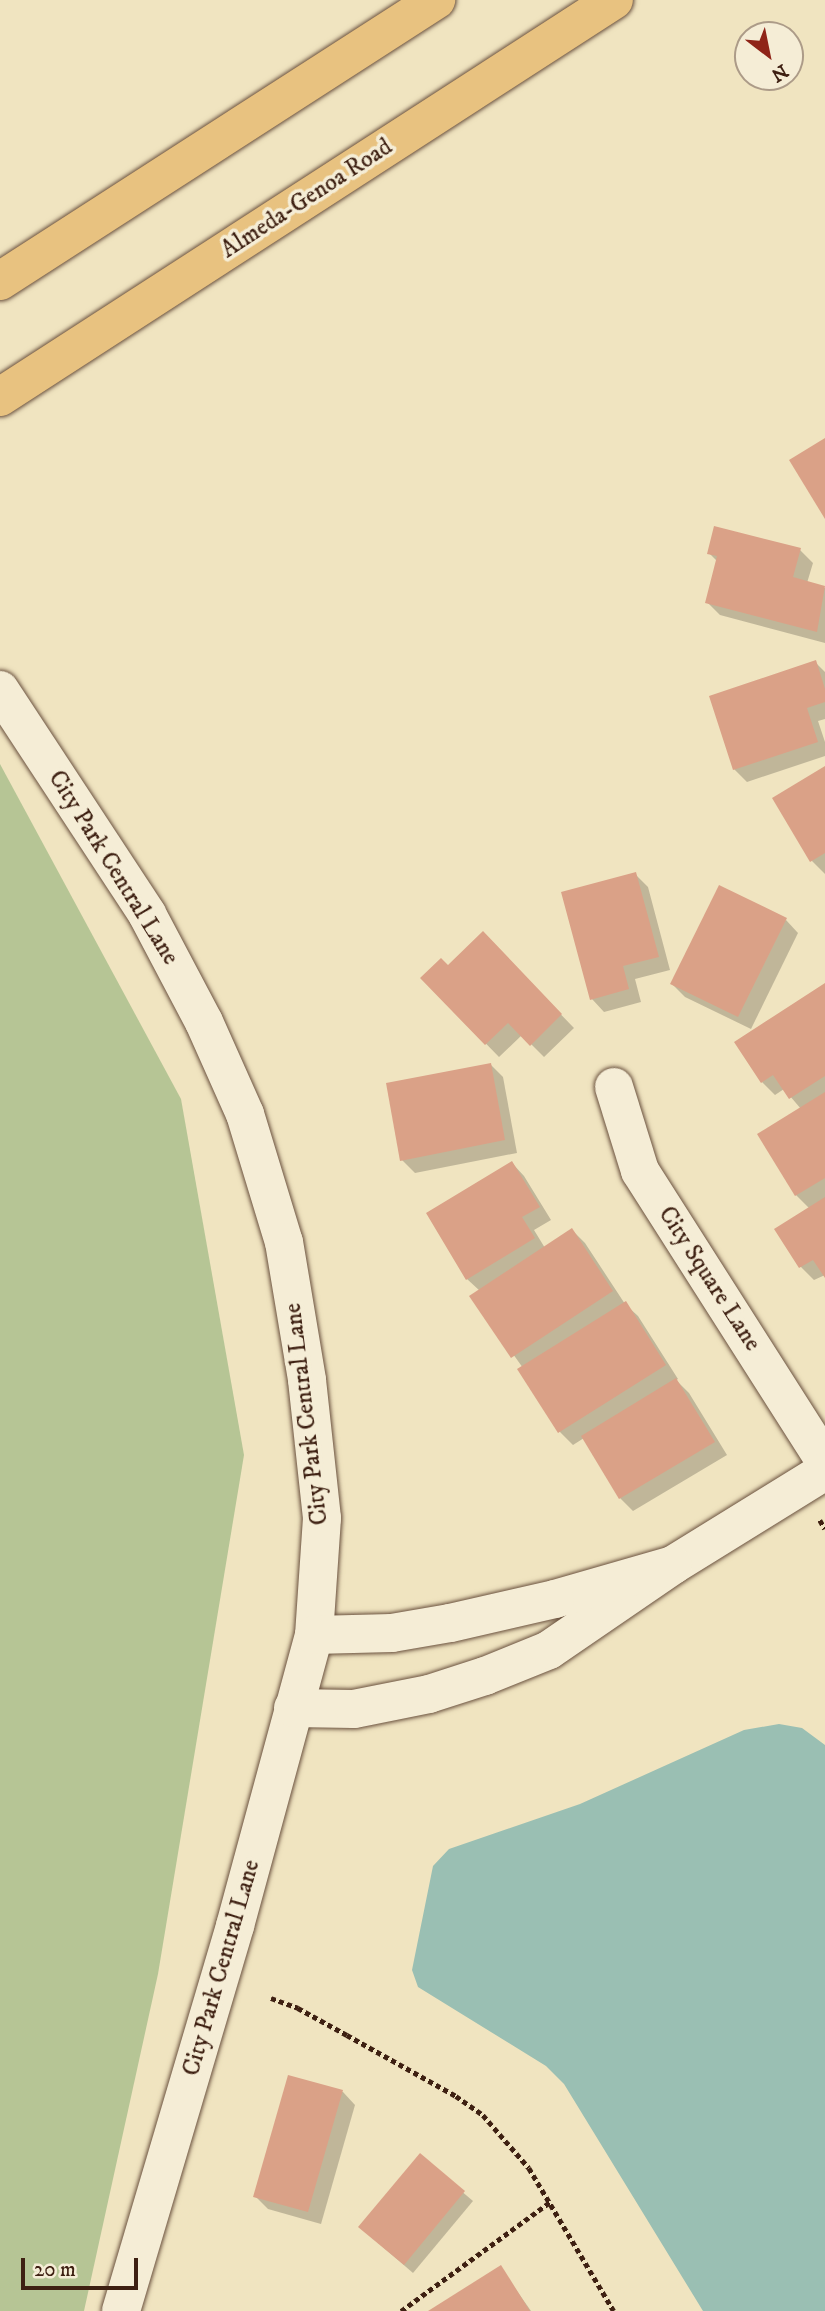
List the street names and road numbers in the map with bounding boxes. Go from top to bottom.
street label: Almeda-Genoa Road [216,133,398,265]
street label: City Park Central Lane [42,766,184,970]
street label: City Square Lane [652,1201,766,1357]
street label: City Park Central Lane [279,1301,335,1527]
street label: City Park Central Lane [177,1857,267,2079]

